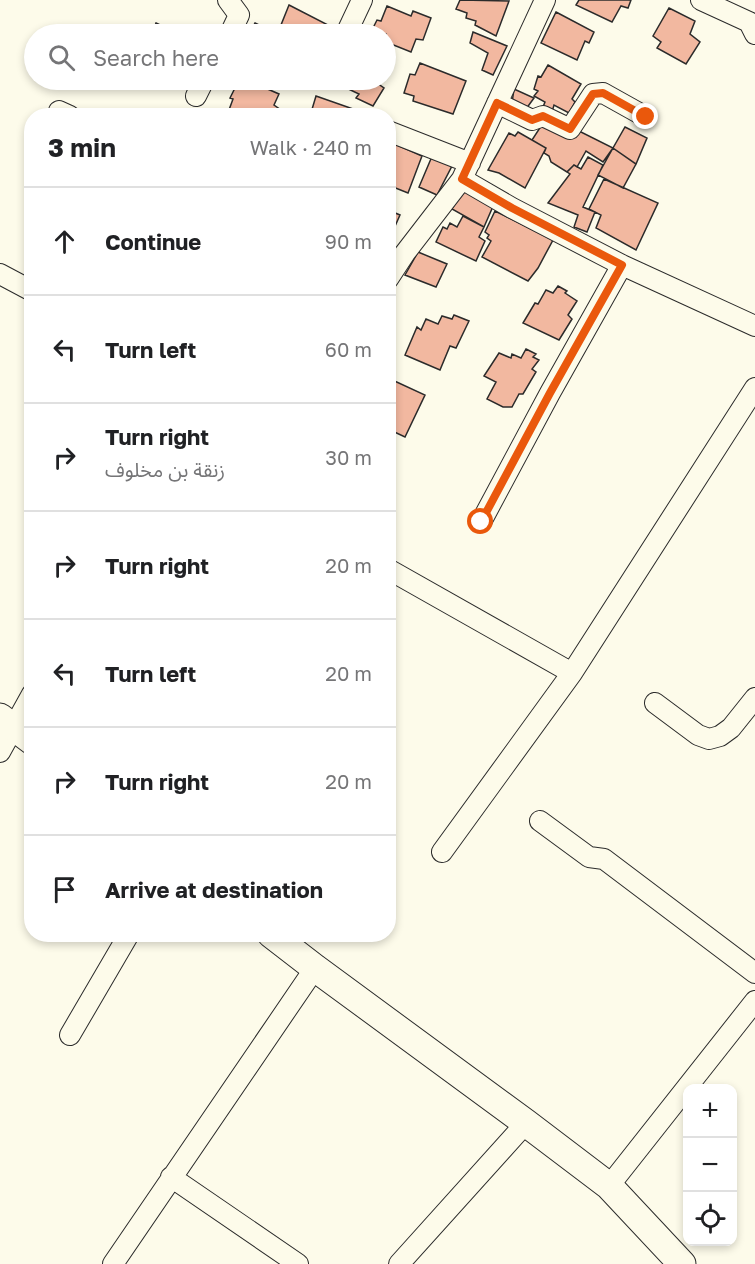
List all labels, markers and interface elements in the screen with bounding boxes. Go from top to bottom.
search box [24,24,396,90]
icon: search [45,41,78,74]
text: Search here [93,44,219,71]
route end [632,103,658,129]
text: 3 min [48,132,116,163]
text: Walk · 240 m [250,135,372,159]
icon: ahead [48,225,81,258]
text: Continue [105,228,201,255]
text: 90 m [325,229,372,253]
icon: left [48,333,81,366]
text: Turn left [105,336,196,363]
text: 60 m [325,337,372,361]
text: Turn right [105,423,209,450]
icon: right [48,441,81,474]
text: 30 m [325,445,372,469]
text: زنقة بن مخلوف [105,457,225,481]
route start [467,508,493,534]
icon: right [48,549,81,582]
text: Turn right [105,552,209,579]
text: 20 m [325,553,372,577]
icon: left [48,657,81,690]
text: Turn left [105,660,196,687]
text: 20 m [325,661,372,685]
icon: right [48,765,81,798]
text: Turn right [105,768,209,795]
text: 20 m [325,769,372,793]
icon: arrive [48,873,81,906]
text: Arrive at destination [105,876,323,903]
map controls [683,1084,737,1246]
button: + [683,1084,737,1138]
button: − [683,1138,737,1192]
button: locate [683,1192,737,1246]

